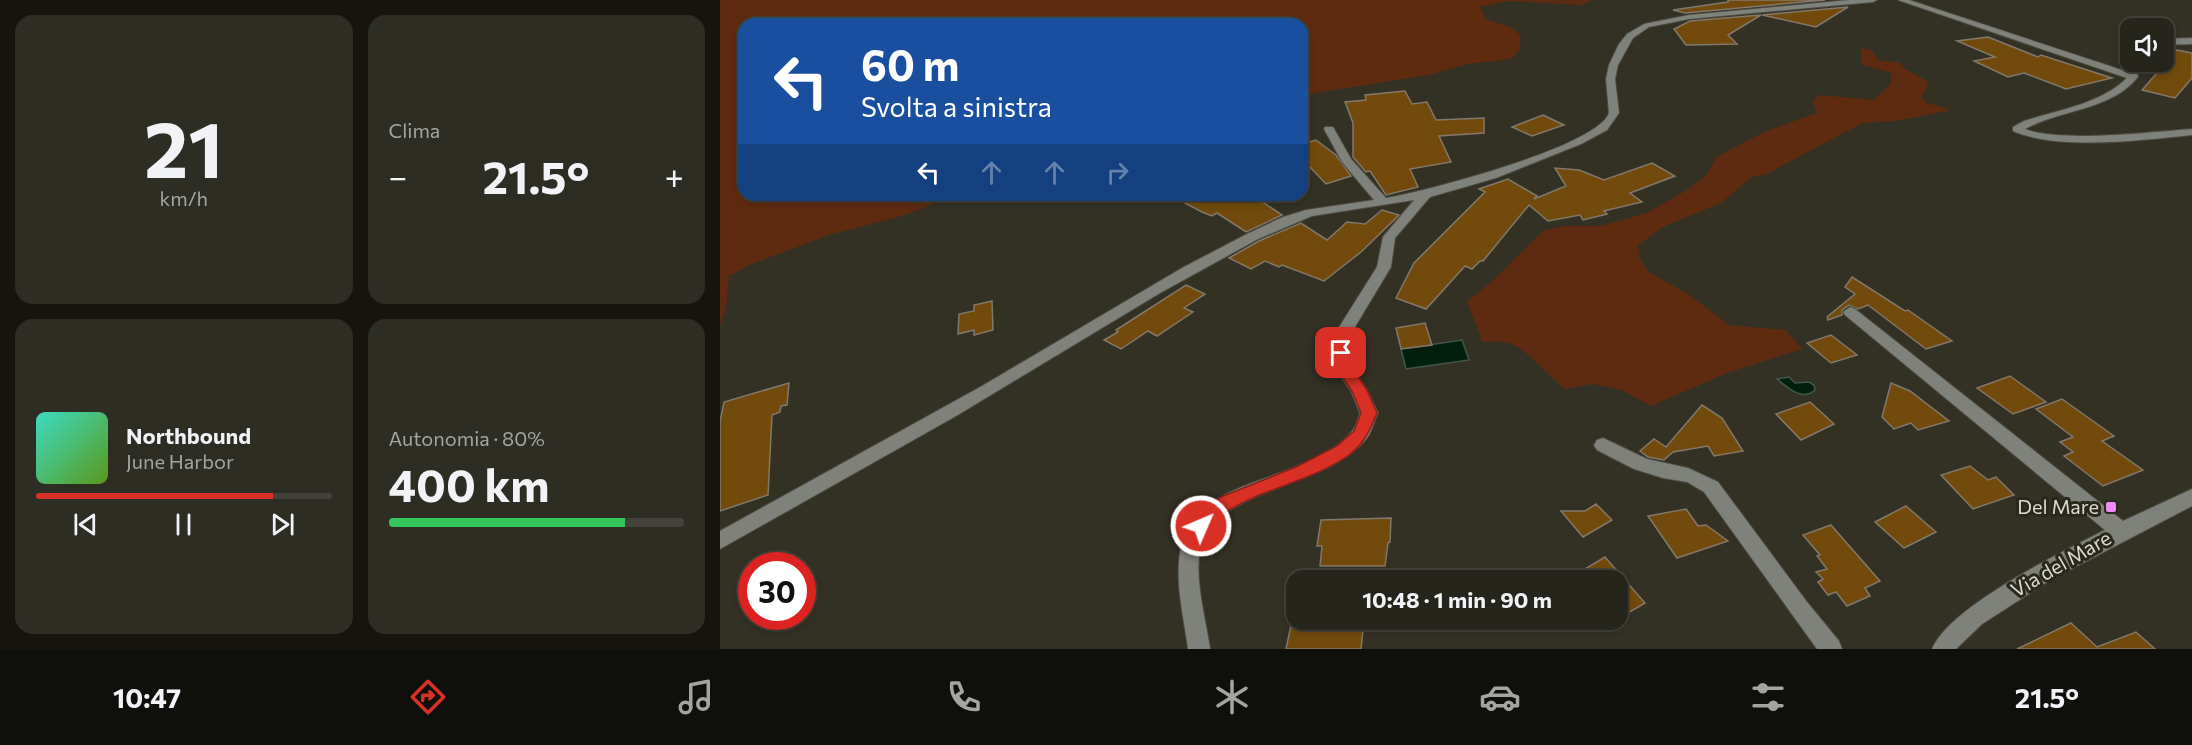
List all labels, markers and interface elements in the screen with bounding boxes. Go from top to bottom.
map controls [2120,18,2174,72]
button: sound [2120,18,2174,72]
text: 60 m [861,38,960,90]
icon: left [762,42,840,120]
text: Svolta a sinistra [861,90,1052,123]
text: 21 [144,99,224,194]
text: Clima [389,118,440,142]
text: 21.5° [482,148,589,203]
text: − [389,155,407,196]
text: + [665,155,684,196]
icon: left [912,156,945,189]
icon: ahead [975,156,1008,189]
icon: ahead [1038,156,1071,189]
icon: right [1101,156,1134,189]
text: km/h [159,186,208,210]
pin [1315,327,1366,378]
icon: arrive [1324,336,1357,369]
text: Northbound [126,422,251,449]
text: Autonomia · 80% [389,426,545,450]
text: June Harbor [126,449,234,473]
text: 400 km [389,456,550,511]
position arrow [1169,494,1233,558]
place label: Del Mare [2017,494,2099,518]
marker: Del Mare [2104,500,2118,514]
icon: previous [69,508,102,541]
icon: pause [167,508,200,541]
icon: next [266,508,299,541]
street label: Via del Mare [2006,525,2115,601]
speed limit sign: 30 [738,552,816,630]
text: 10:48 · 1 min · 90 m [1362,586,1552,613]
icon: directions [407,676,449,718]
icon: music [675,676,717,718]
icon: phone [943,676,985,718]
icon: climate [1211,676,1253,718]
icon: car [1479,676,1521,718]
icon: filters [1747,676,1789,718]
text: 10:47 [113,681,181,714]
text: 21.5° [2015,681,2079,714]

